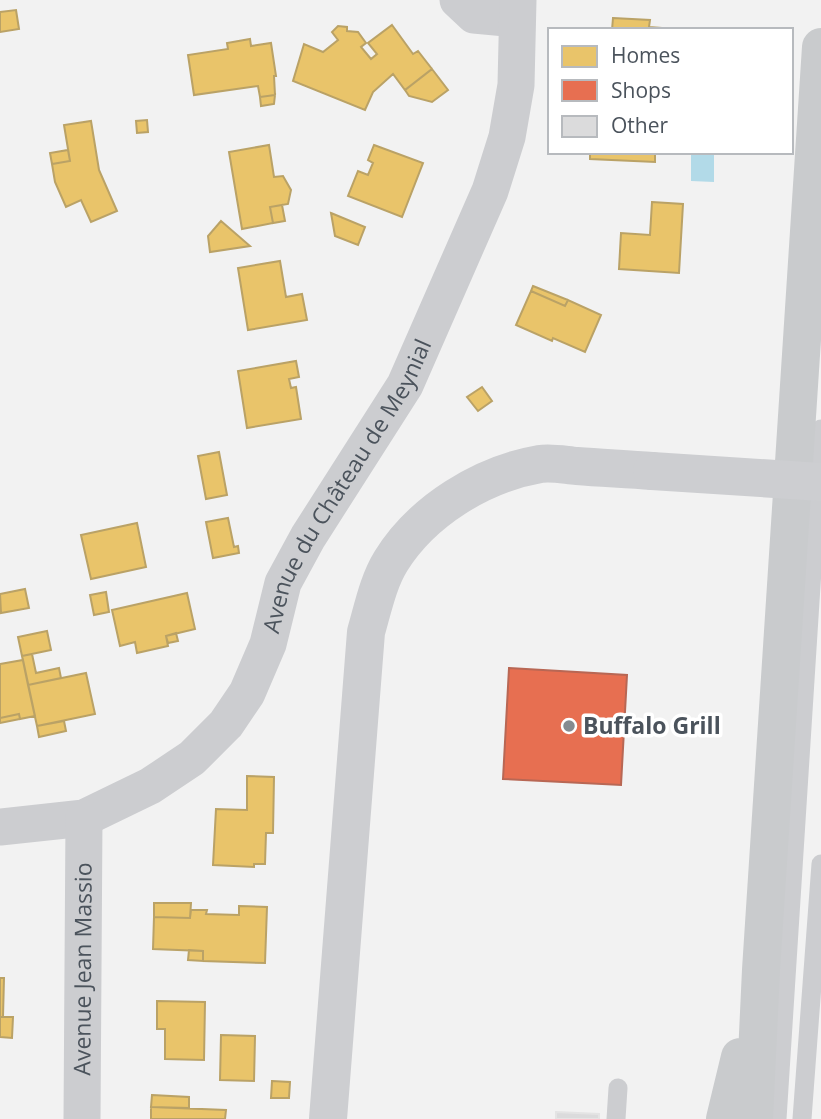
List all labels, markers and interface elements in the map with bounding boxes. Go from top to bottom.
legend [548,28,793,154]
text: Homes [611,41,680,69]
text: Shops [611,76,671,104]
text: Other [611,111,668,139]
street label: Avenue du Château de Meynial [254,334,438,636]
place label: Buffalo Grill [583,709,721,741]
marker: Buffalo Grill [561,718,577,734]
street label: Avenue Jean Massio [65,862,99,1076]

